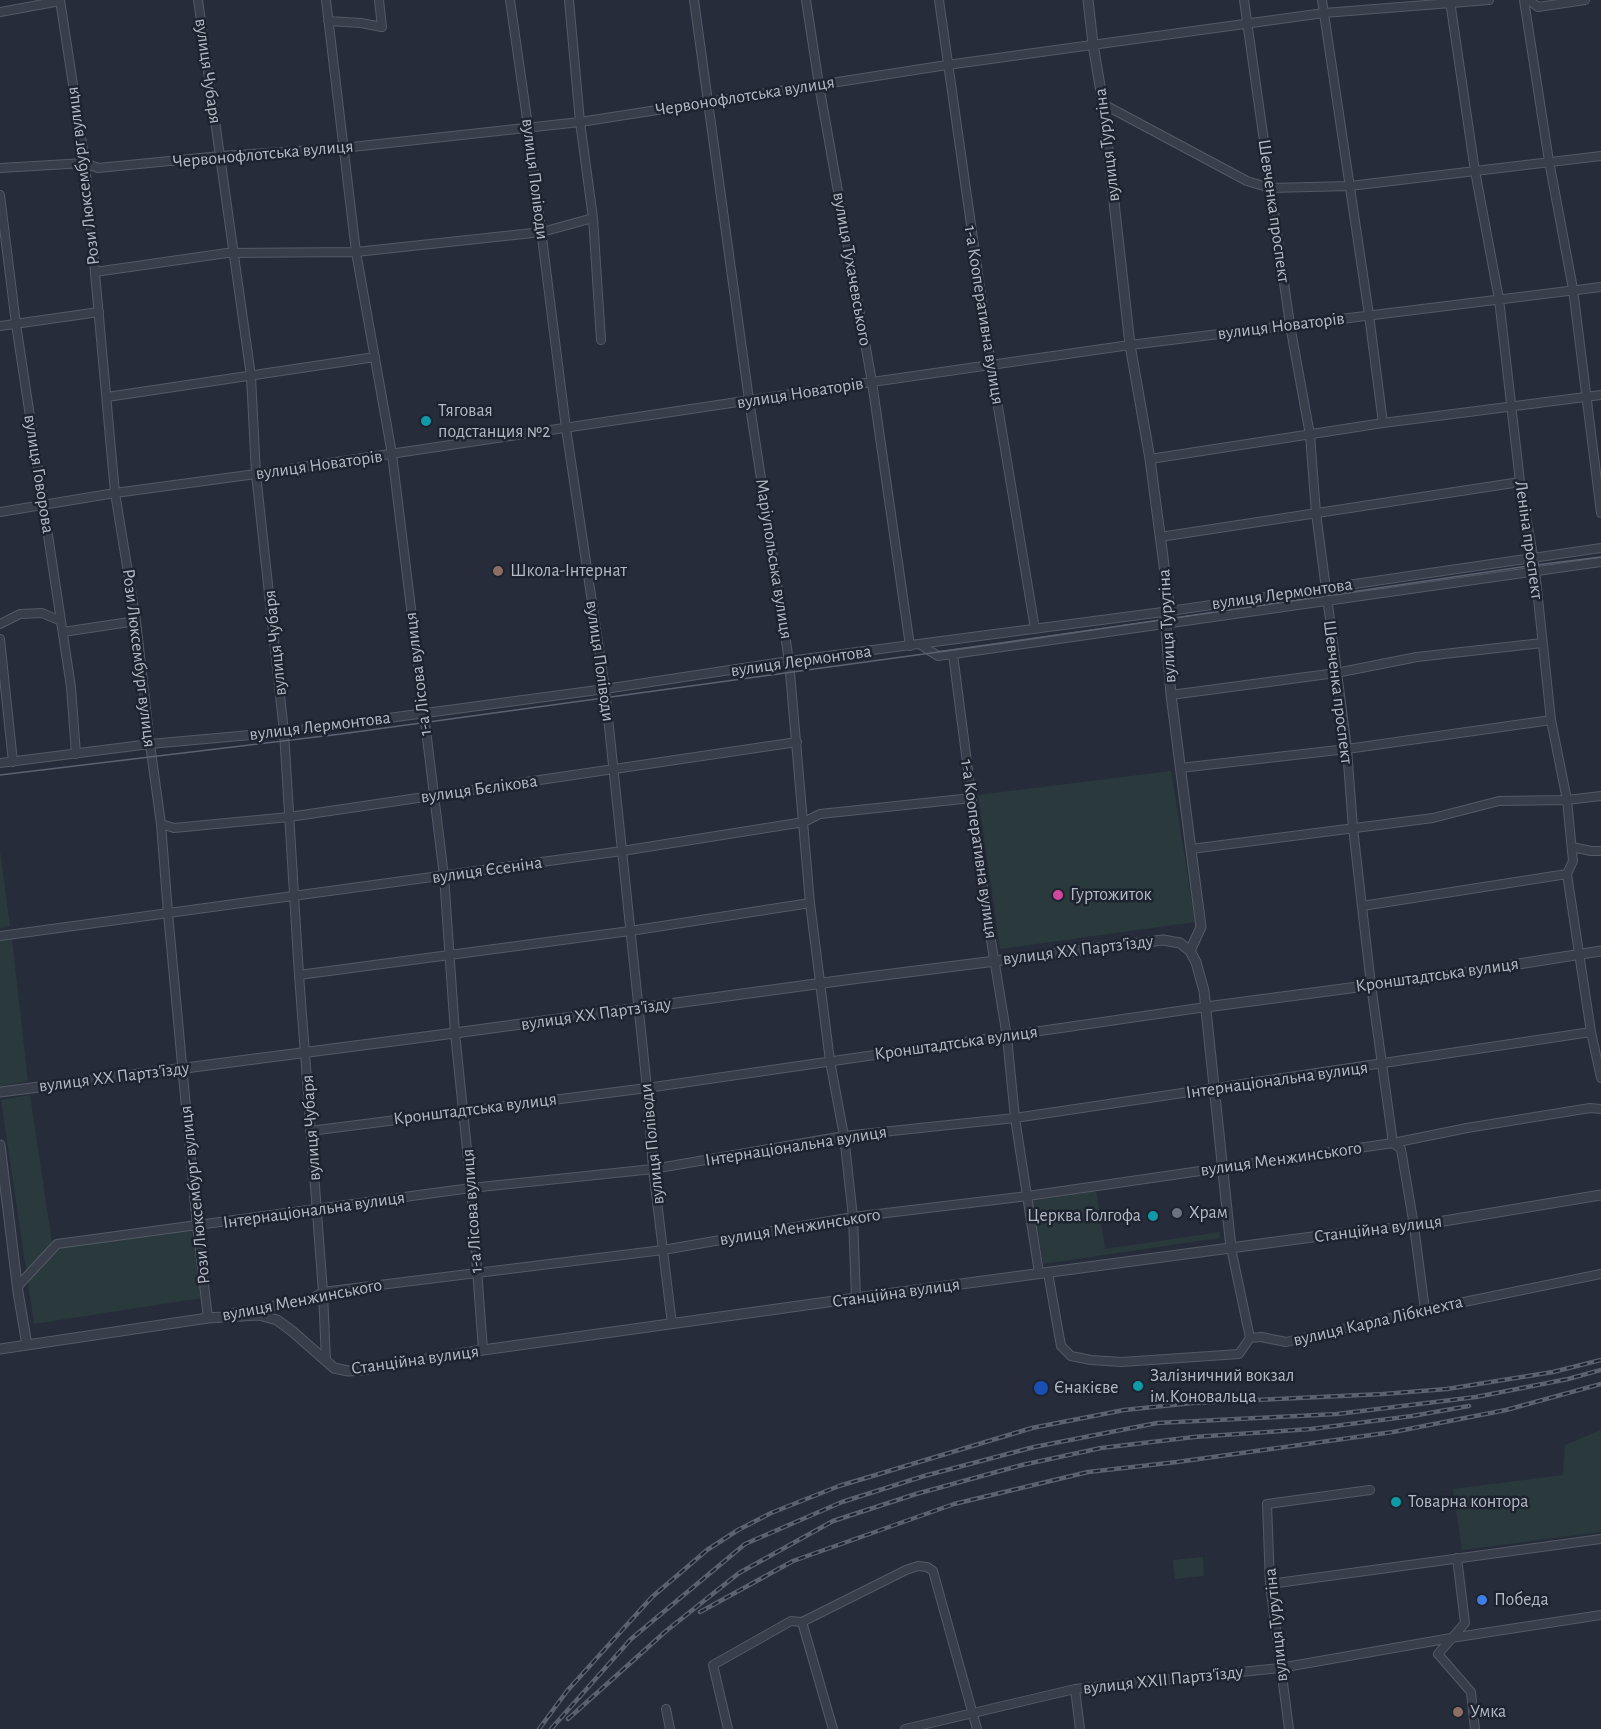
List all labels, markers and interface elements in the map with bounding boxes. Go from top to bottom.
street label: вулиця Чубаря [190,17,226,125]
street label: Червонофлотська вулиця [654,71,836,121]
street label: Рози Люксембург вулиця [61,86,105,266]
street label: вулиця Турутіна [1089,87,1125,203]
street label: вулиця Поліводи [517,117,553,241]
street label: Червонофлотська вулиця [172,135,354,173]
street label: Шевченка проспект [1253,138,1295,284]
street label: вулиця Тухачевського [828,191,876,347]
street label: 1-а Кооперативна вулиця [959,224,1009,406]
street label: вулиця Новаторів [1216,307,1346,345]
street label: вулиця Новаторів [735,372,865,414]
place label: Тяговая подстанция №2 [438,400,550,442]
street label: вулиця Говорова [19,413,59,535]
marker: Тяговая подстанция №2 [419,414,433,428]
street label: вулиця Новаторів [254,445,384,485]
street label: Маріупольська вулиця [751,477,797,641]
street label: Леніна проспект [1510,479,1548,601]
place label: Школа-Інтернат [510,560,627,582]
marker: Школа-Інтернат [491,564,505,578]
street label: Рози Люксембург вулиця [117,568,161,748]
street label: вулиця Турутіна [1153,568,1181,684]
street label: вулиця Лермонтова [1210,573,1354,615]
street label: вулиця Чубаря [259,589,291,697]
street label: вулиця Поліводи [581,599,619,723]
street label: 1-а Лісова вулиця [400,611,436,737]
street label: Шевченка проспект [1318,619,1358,765]
street label: вулиця Лермонтова [729,640,873,682]
street label: вулиця Лермонтова [248,707,392,745]
street label: 1-а Кооперативна вулиця [956,758,1002,940]
street label: вулиця Бєлікова [419,770,539,808]
street label: вулиця Єсеніна [430,852,544,888]
place label: Гуртожиток [1070,884,1152,906]
marker: Гуртожиток [1051,888,1065,902]
street label: вулиця XX Партз'їзду [1001,930,1155,970]
street label: Кронштадтська вулиця [1354,953,1520,997]
street label: вулиця XX Партз'їзду [519,993,673,1035]
street label: Кронштадтська вулиця [873,1021,1039,1065]
street label: вулиця XX Партз'їзду [37,1057,191,1097]
street label: Інтернаціональна вулиця [1185,1057,1369,1103]
street label: вулиця Чубаря [297,1074,325,1182]
street label: вулиця Поліводи [635,1082,669,1206]
street label: Кронштадтська вулиця [392,1088,558,1130]
street label: Рози Люксембург вулиця [175,1105,215,1285]
street label: Інтернаціональна вулиця [704,1121,888,1171]
street label: вулиця Менжинського [1199,1137,1363,1181]
street label: 1-а Лісова вулиця [457,1148,487,1274]
street label: Інтернаціональна вулиця [222,1187,406,1233]
place label: Храм [1189,1202,1228,1224]
street label: вулиця Менжинського [718,1204,882,1250]
place label: Церква Голгофа [1027,1205,1141,1227]
marker: Храм [1170,1206,1184,1220]
marker: Церква Голгофа [1146,1209,1160,1223]
street label: Станційна вулиця [1313,1210,1443,1248]
street label: Станційна вулиця [831,1273,961,1313]
street label: вулиця Менжинського [220,1274,384,1326]
street label: вулиця Карла Лібкнехта [1291,1291,1465,1351]
street label: Станційна вулиця [350,1340,480,1380]
place label: Залізничний вокзал ім.Коновальца [1150,1365,1294,1408]
place label: Єнакієве [1054,1377,1119,1399]
marker: Єнакієве [1032,1379,1050,1397]
marker: Залізничний вокзал ім.Коновальца [1131,1379,1145,1393]
place label: Товарна контора [1408,1491,1528,1513]
marker: Товарна контора [1389,1495,1403,1509]
street label: вулиця Турутіна [1259,1567,1293,1683]
place label: Победа [1494,1589,1549,1611]
marker: Победа [1475,1593,1489,1607]
street label: вулиця XXII Партз'їзду [1082,1661,1244,1699]
place label: Умка [1470,1701,1506,1723]
marker: Умка [1451,1705,1465,1719]

